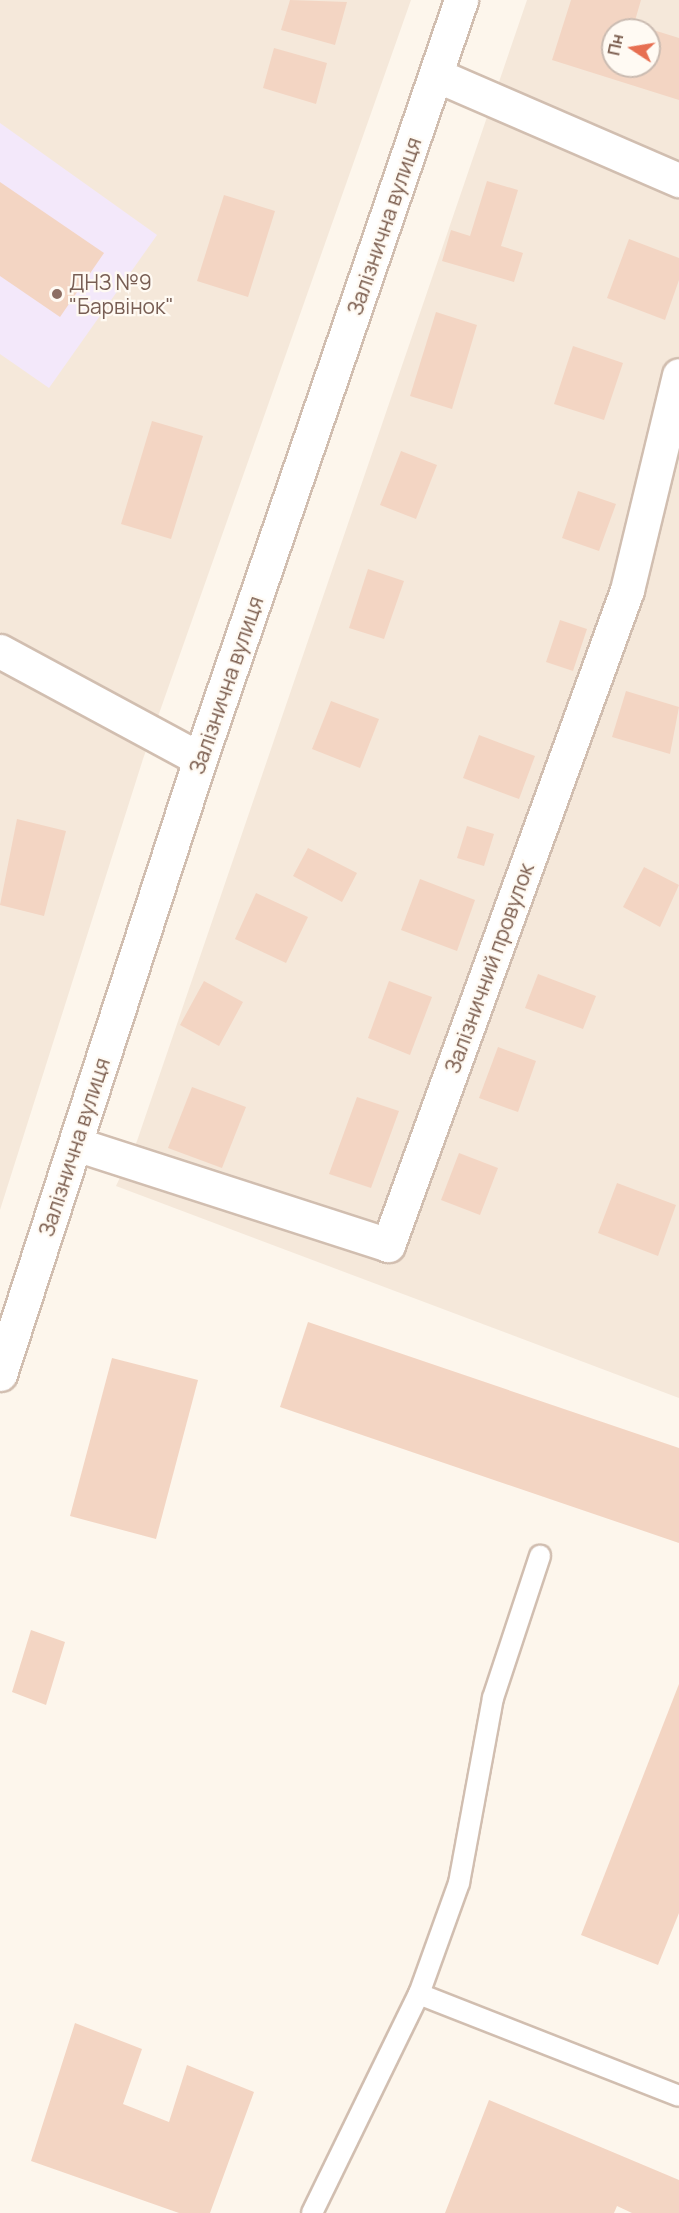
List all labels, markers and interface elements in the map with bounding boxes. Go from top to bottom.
north arrow [601,18,661,78]
text: Пн [602,32,628,58]
street label: Залізнична вулиця [342,134,426,318]
place label: ДНЗ №9 "Барвінок" [69,269,174,319]
marker: ДНЗ №9 "Барвінок" [50,287,64,301]
street label: Залізнична вулиця [184,593,268,777]
street label: Залізничний провулок [439,860,539,1076]
street label: Залізнична вулиця [33,1054,115,1240]

